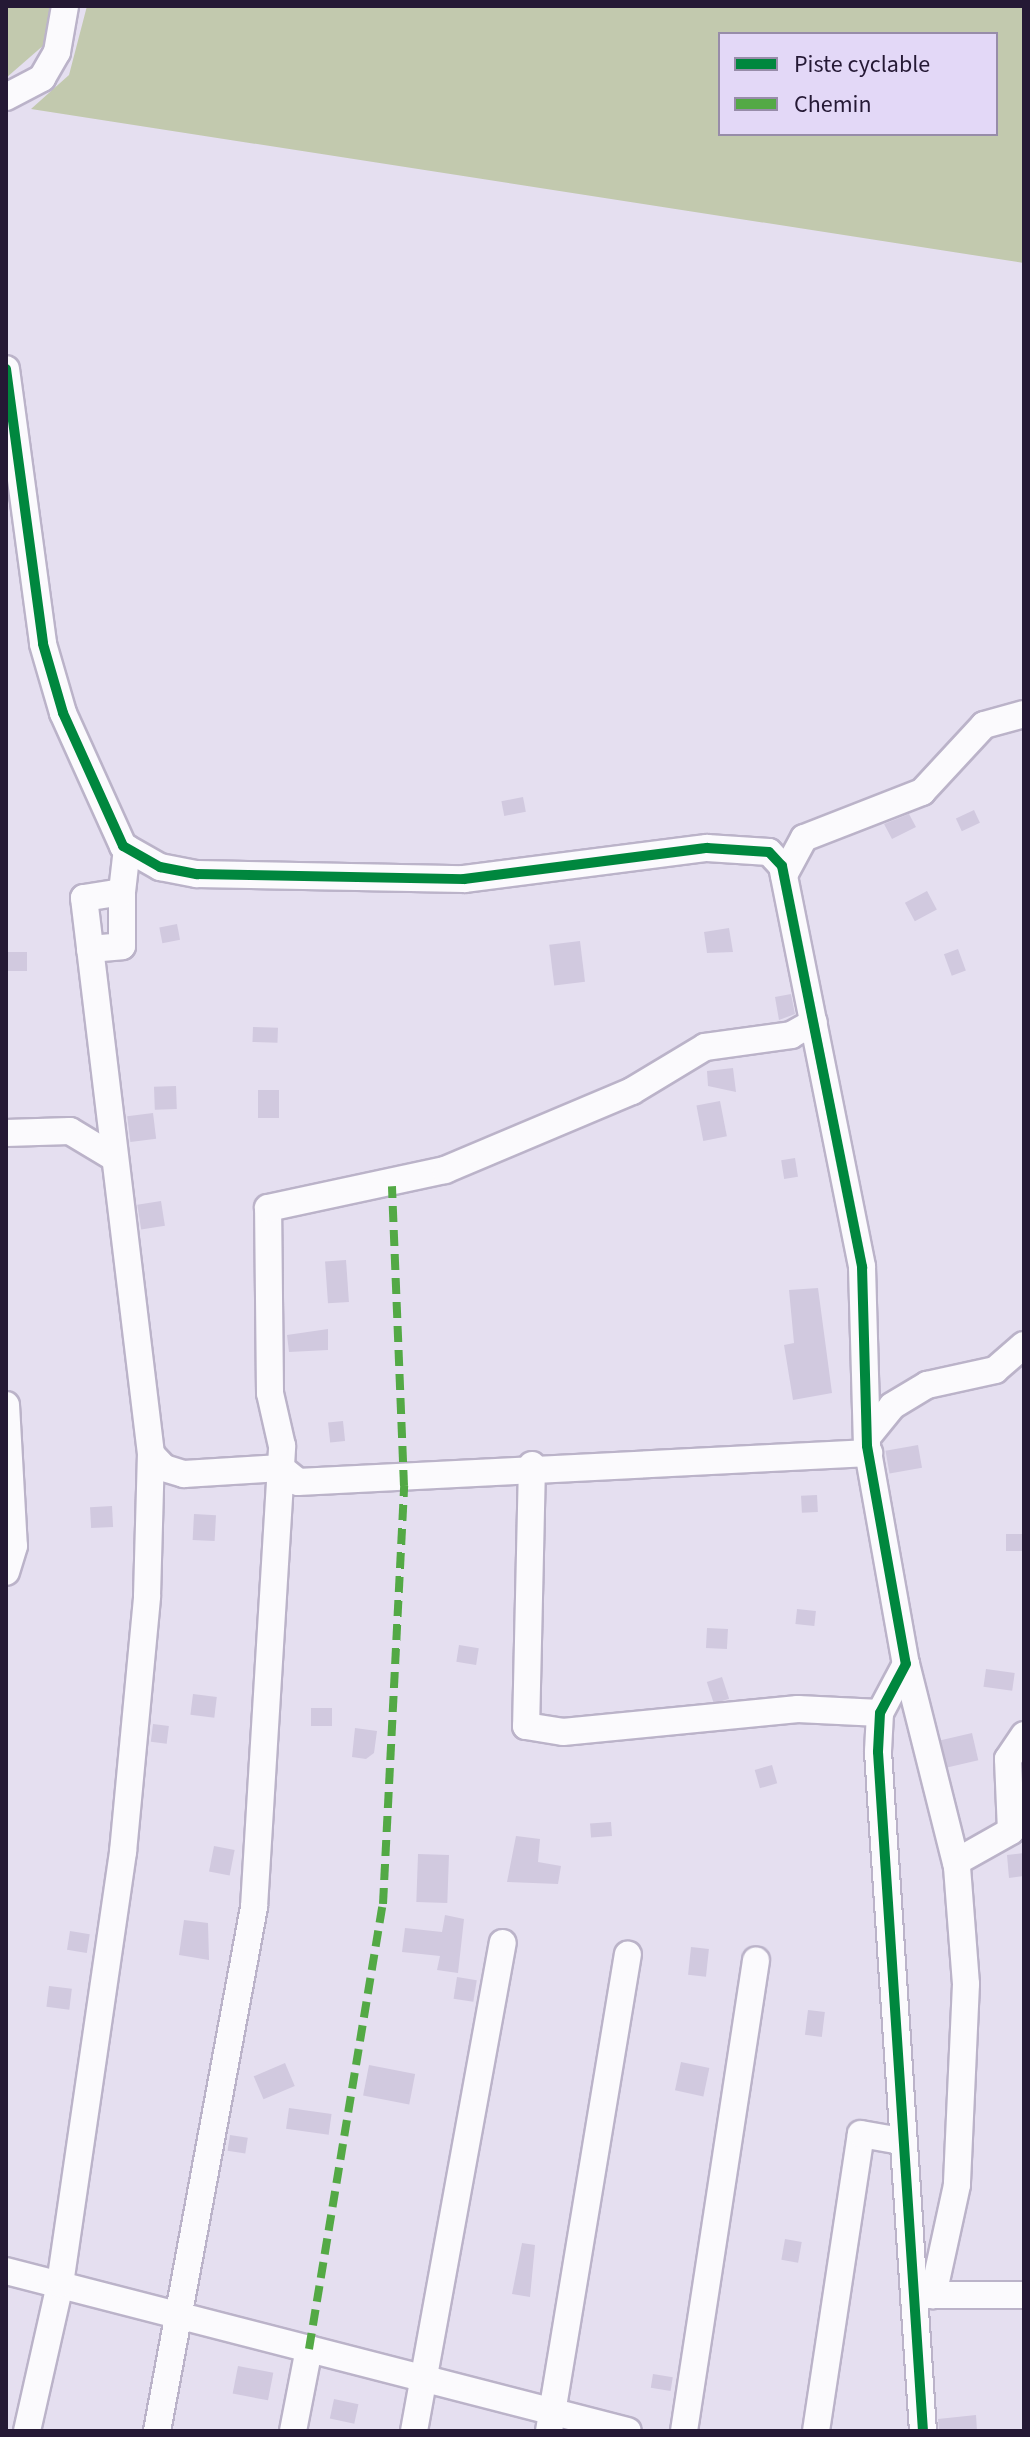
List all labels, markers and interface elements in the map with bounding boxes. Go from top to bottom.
legend [718,32,998,136]
text: Piste cyclable [794,47,930,82]
text: Chemin [794,87,872,122]

